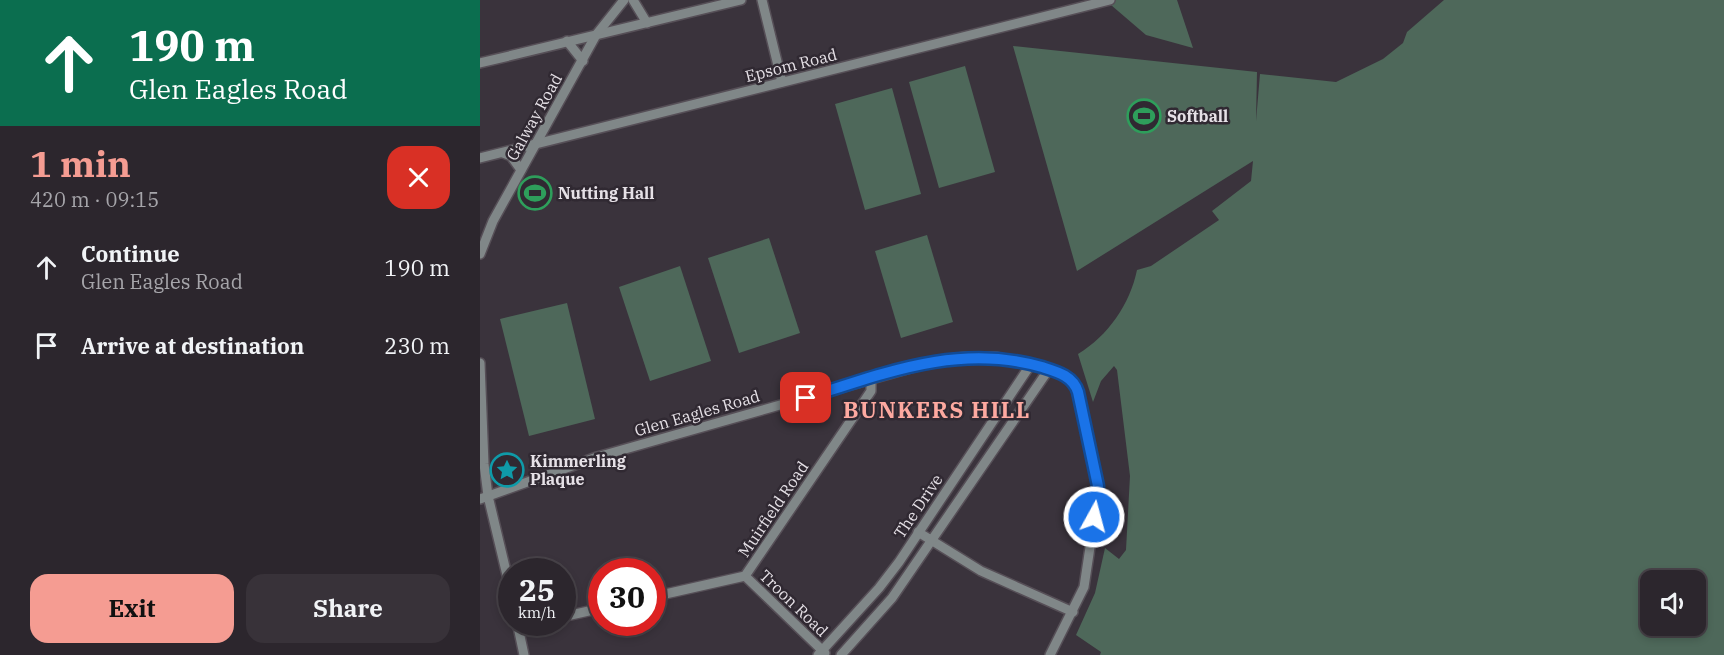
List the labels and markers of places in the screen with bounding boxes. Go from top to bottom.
sports icon: Softball [1126,98,1162,134]
place label: Softball [1167,106,1228,126]
sports icon: Nutting Hall [517,175,553,211]
place label: Nutting Hall [558,183,655,203]
pin [780,372,831,423]
place label: Kimmerling Plaque [530,451,627,489]
place icon: Kimmerling Plaque [489,452,525,488]

